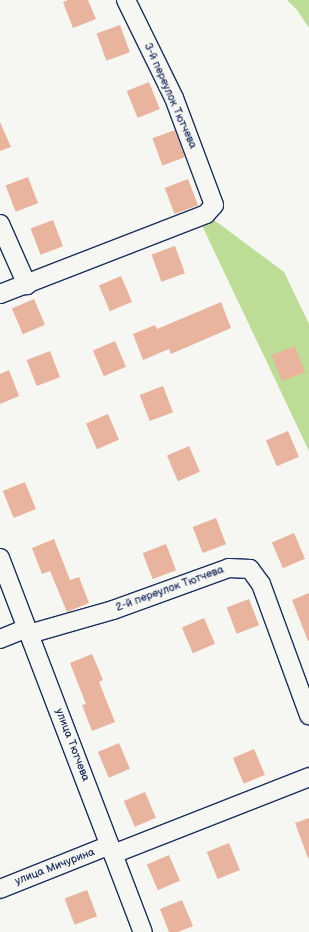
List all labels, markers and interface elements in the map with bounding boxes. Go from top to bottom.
street label: 3-й переулок Тютчева [141,41,199,151]
street label: 2-й переулок Тютчева [114,563,226,615]
street label: улица Тютчева [52,707,92,783]
street label: улица Мичурина [13,846,97,888]

